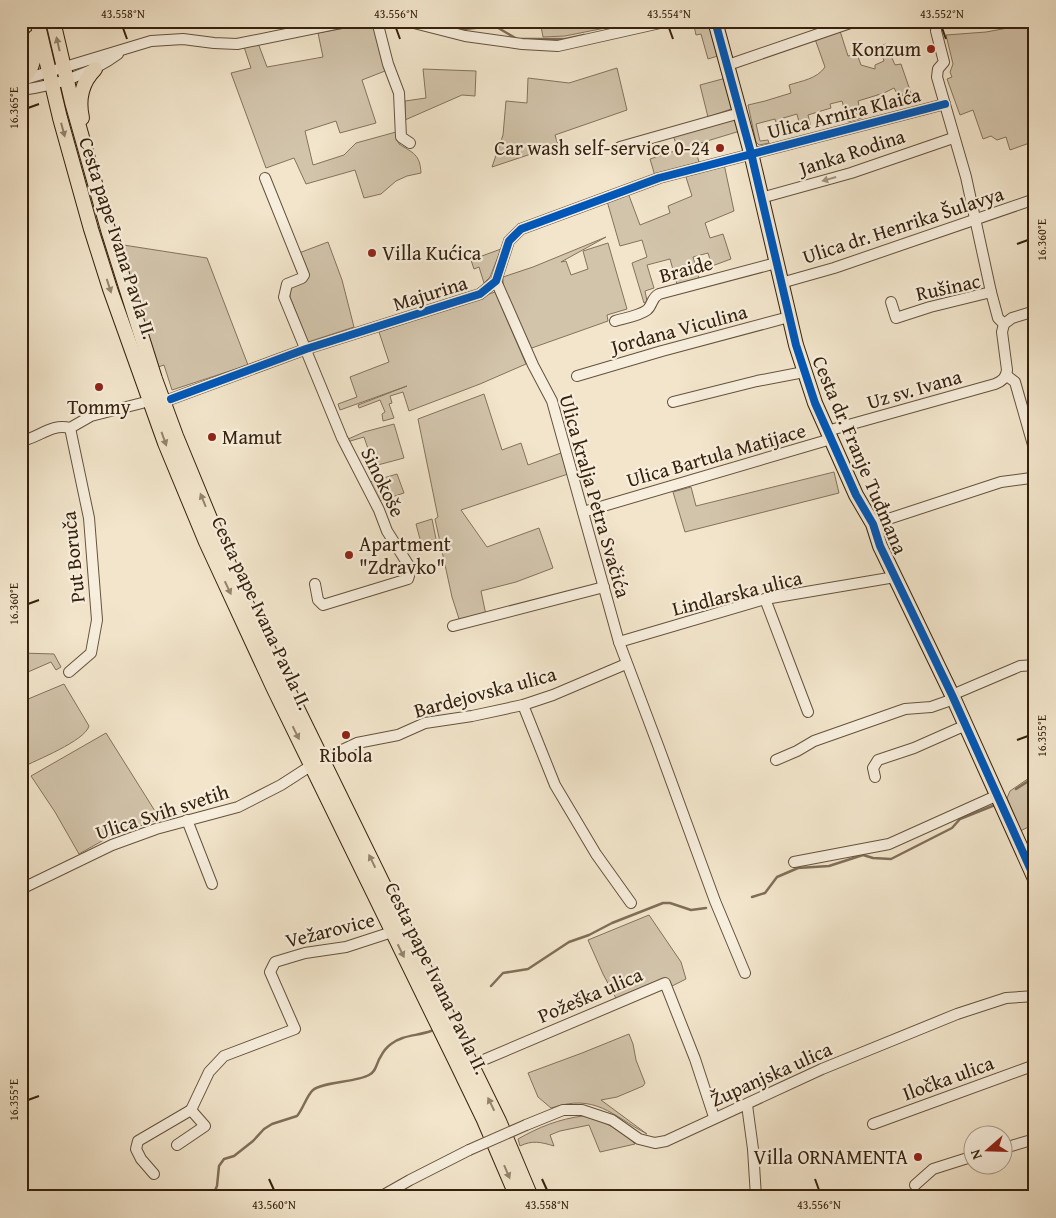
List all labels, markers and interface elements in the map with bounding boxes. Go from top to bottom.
text: 43.558°N [101,5,145,22]
text: 43.556°N [374,5,418,22]
text: 43.554°N [647,5,691,22]
text: 43.552°N [920,5,964,22]
place label: Konzum [852,34,922,63]
one-way arrow [54,37,62,52]
marker: Konzum [925,43,937,55]
street label: Ulica Arnira Klaića [764,79,924,146]
text: 16.365°E [5,87,22,129]
street label: Janka Rodina [792,121,909,183]
one-way arrow [59,123,67,138]
street label: Cesta pape Ivana Pavla II. [72,133,165,343]
place label: Car wash self-service 0-24 [494,133,710,162]
marker: Car wash self-service 0-24 [714,142,726,154]
one-way arrow [821,176,836,184]
street label: Ulica dr. Henrika Šulavya [798,178,1008,271]
text: 16.360°E [1033,219,1050,261]
place label: Villa Kućica [382,238,482,267]
marker: Villa Kućica [366,247,378,259]
street label: Braide [656,247,716,290]
street label: Rušinac [913,265,983,307]
street label: Majurina [389,267,471,318]
one-way arrow [106,279,114,294]
street label: Jordana Viculina [605,296,751,361]
street label: Cesta dr. Franje Tuđmana [806,351,916,559]
street label: Uz sv. Ivana [863,361,965,416]
marker: Tommy [93,381,105,393]
street label: Ulica kralja Petra Svačića [553,391,639,601]
place label: Tommy [67,392,131,421]
street label: Ulica Bartula Matijace [623,415,809,494]
place label: Mamut [222,422,282,451]
marker: Mamut [206,431,218,443]
one-way arrow [160,432,168,447]
street label: Sinokoše [354,442,413,521]
one-way arrow [198,493,206,507]
street label: Put Boruča [53,509,92,604]
street label: Cesta pape Ivana Pavla II. [205,511,320,714]
place label: Apartment "Zdravko" [359,529,451,581]
marker: Apartment "Zdravko" [343,549,355,561]
street label: Lindlarska ulica [669,562,805,623]
one-way arrow [224,581,232,595]
text: 16.360°E [5,583,22,625]
street label: Bardejovska ulica [410,658,560,724]
text: 16.355°E [1033,715,1050,757]
one-way arrow [292,725,300,740]
marker: Ribola [340,729,352,741]
place label: Ribola [320,740,373,769]
street label: Ulica Svih svetih [91,776,232,847]
one-way arrow [368,854,376,868]
street label: Cesta pape Ivana Pavla II. [378,877,497,1079]
street label: Vežarovice [282,904,378,955]
one-way arrow [398,944,406,958]
street label: Požeška ulica [533,959,647,1030]
street label: Županjska ulica [705,1034,837,1113]
street label: Iločka ulica [898,1047,998,1107]
text: 16.355°E [5,1079,22,1121]
one-way arrow [487,1097,495,1111]
north arrow [964,1126,1014,1176]
place label: Villa ORNAMENTA [754,1142,908,1171]
text: N [965,1146,987,1162]
marker: Villa ORNAMENTA [912,1151,924,1163]
one-way arrow [503,1165,511,1179]
text: 43.560°N [252,1196,296,1213]
text: 43.558°N [525,1196,569,1213]
text: 43.556°N [797,1196,841,1213]

